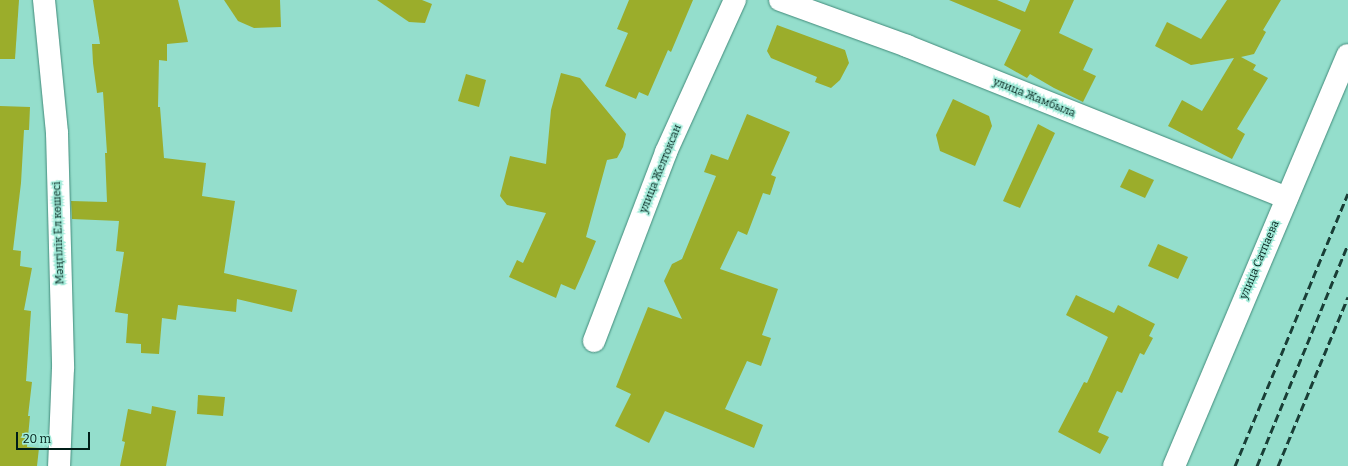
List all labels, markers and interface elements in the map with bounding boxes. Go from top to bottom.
street label: улица Жамбыла [991,75,1077,121]
street label: улица Желтоксан [637,123,685,215]
street label: Мәңгілік Ел көшесі [51,181,67,285]
street label: улица Сатпаева [1237,219,1283,301]
scale bar [18,424,92,450]
text: 20 m [23,432,51,446]

